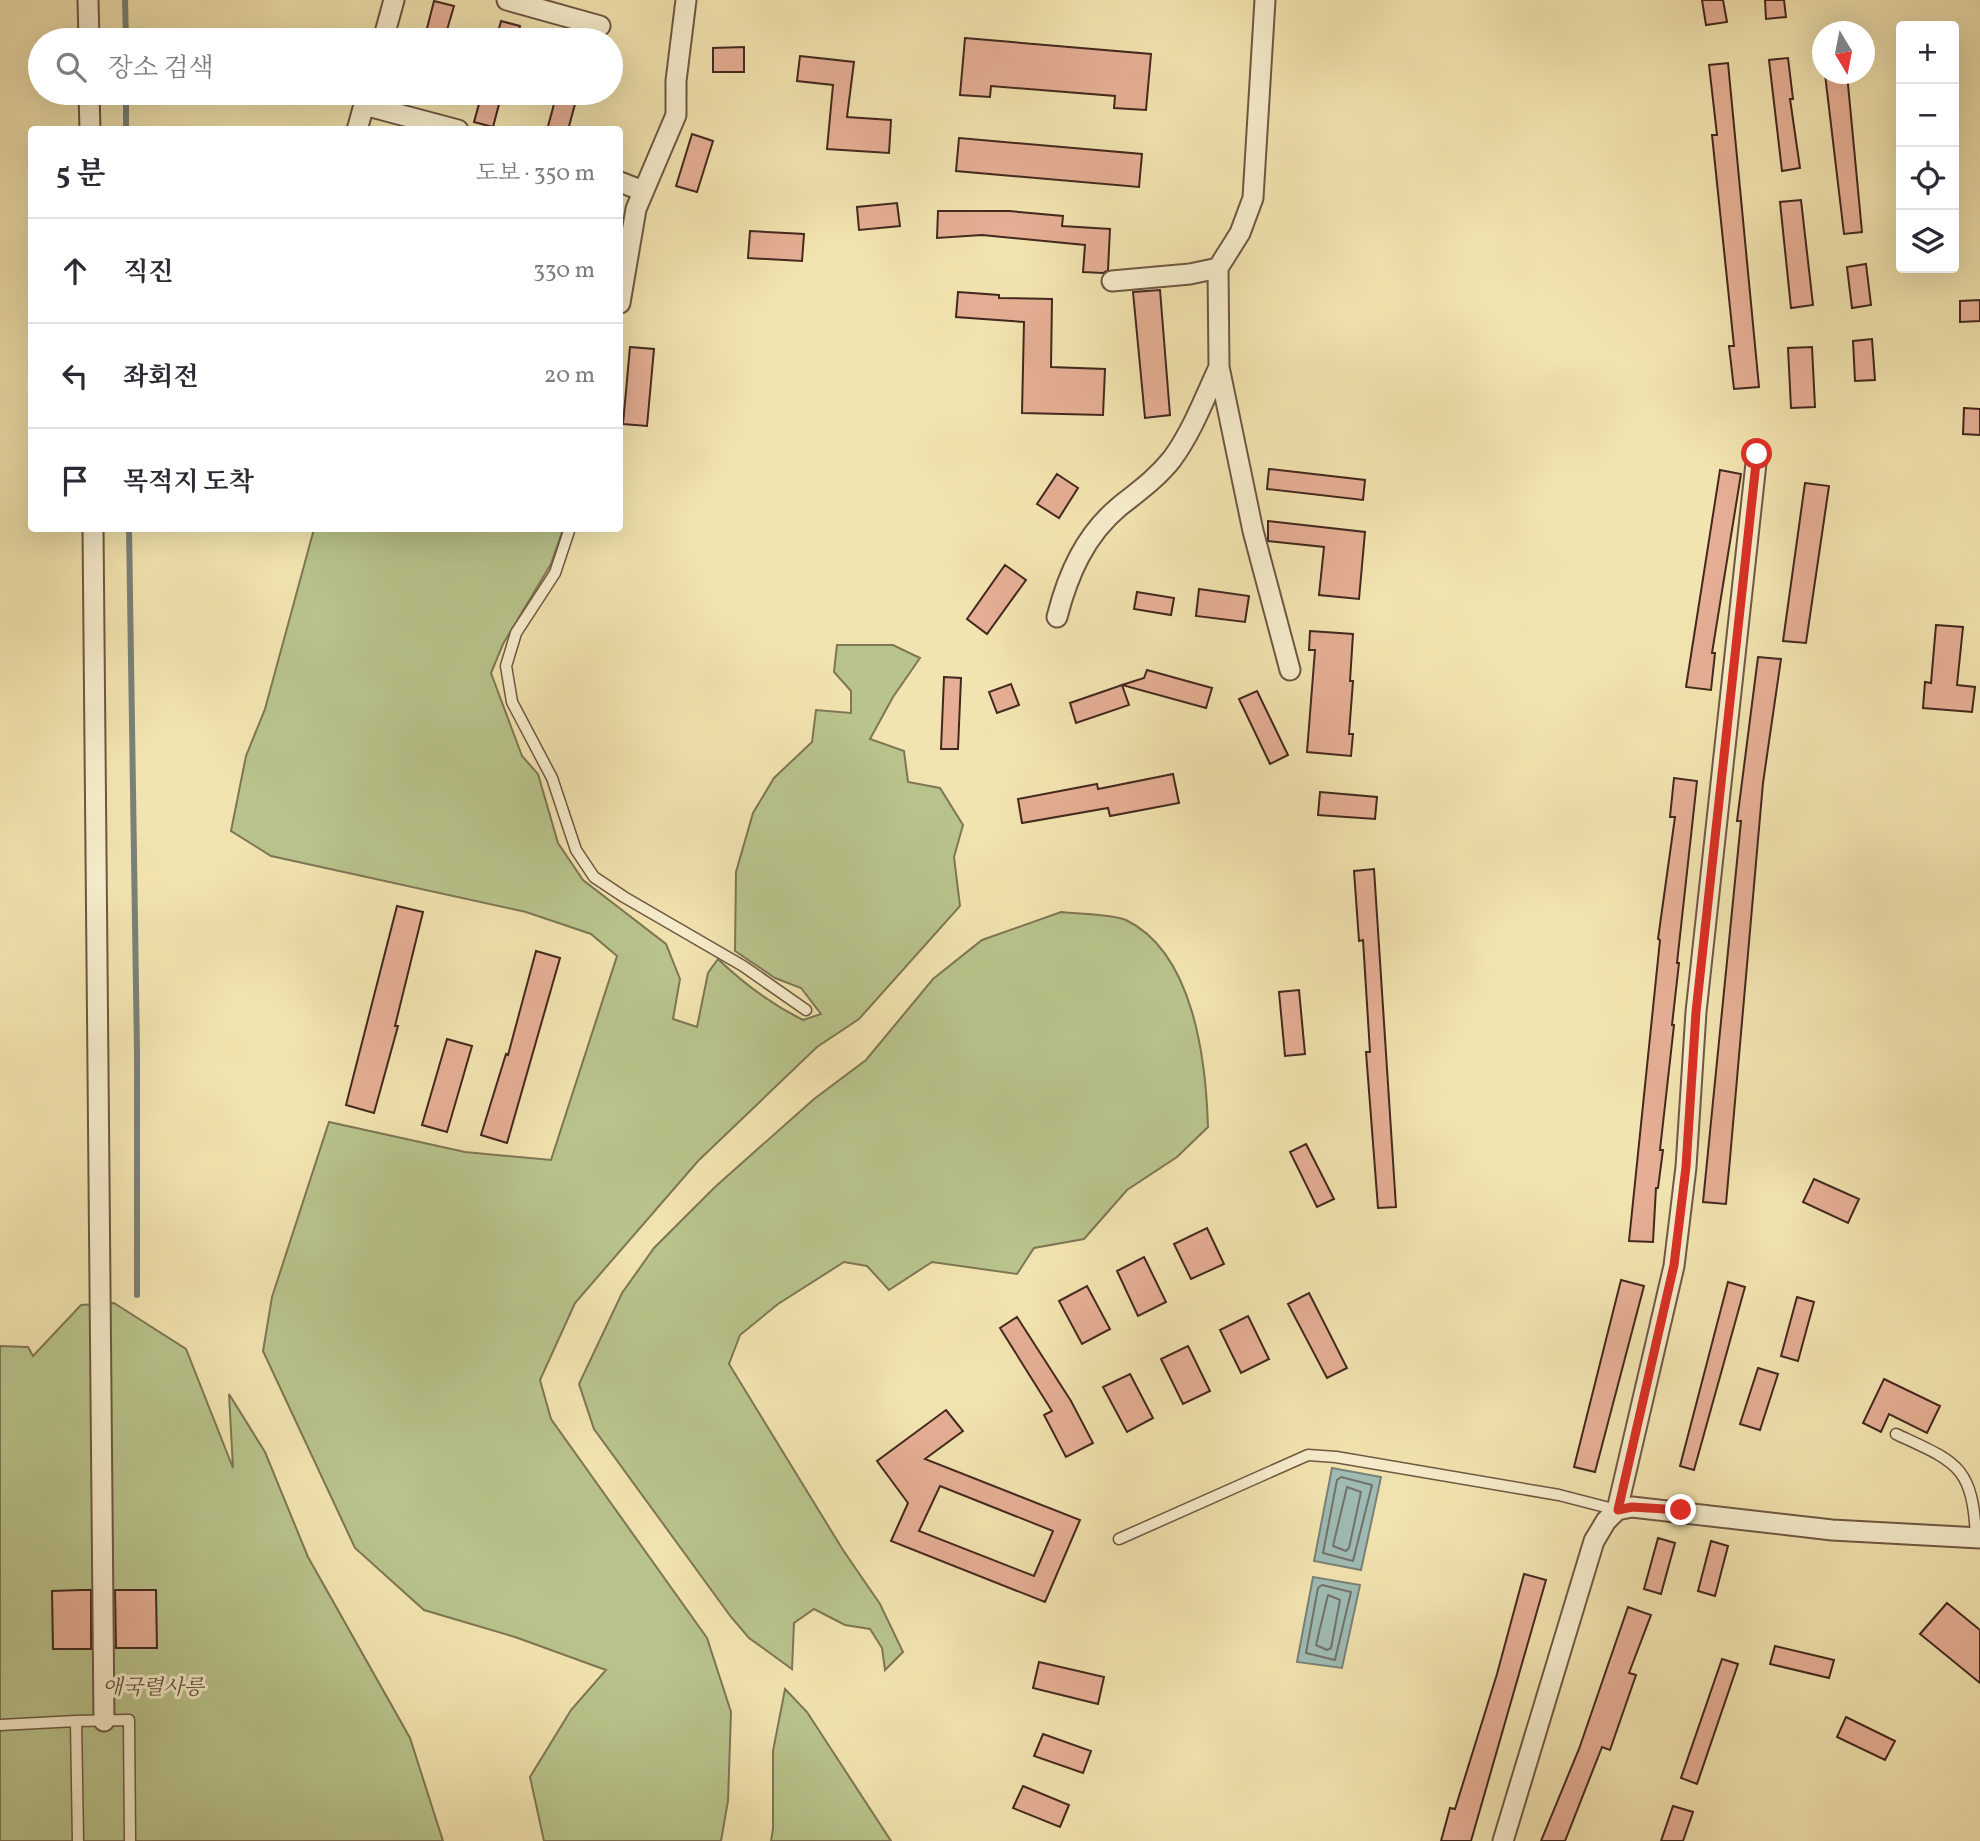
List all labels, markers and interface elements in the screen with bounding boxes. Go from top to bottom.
north arrow [1812,21,1875,84]
map controls [1896,21,1959,273]
button: + [1896,21,1959,84]
search box [28,28,623,105]
icon: search [52,48,90,86]
text: 장소 검색 [108,51,214,87]
button: − [1896,84,1959,147]
button: locate [1896,147,1959,210]
text: 5 분 [56,154,105,196]
text: 도보 · 350 m [476,158,595,190]
button: layers [1896,210,1959,273]
icon: ahead [56,252,94,290]
text: 직진 [123,255,173,291]
text: 330 m [533,255,595,287]
icon: left [56,357,94,395]
text: 좌회전 [123,360,198,396]
text: 20 m [544,360,595,392]
route start [1741,438,1772,469]
icon: arrive [56,462,94,500]
text: 목적지 도착 [123,465,254,501]
route end [1665,1494,1696,1525]
park label: 애국렬사릉 [102,1674,205,1703]

